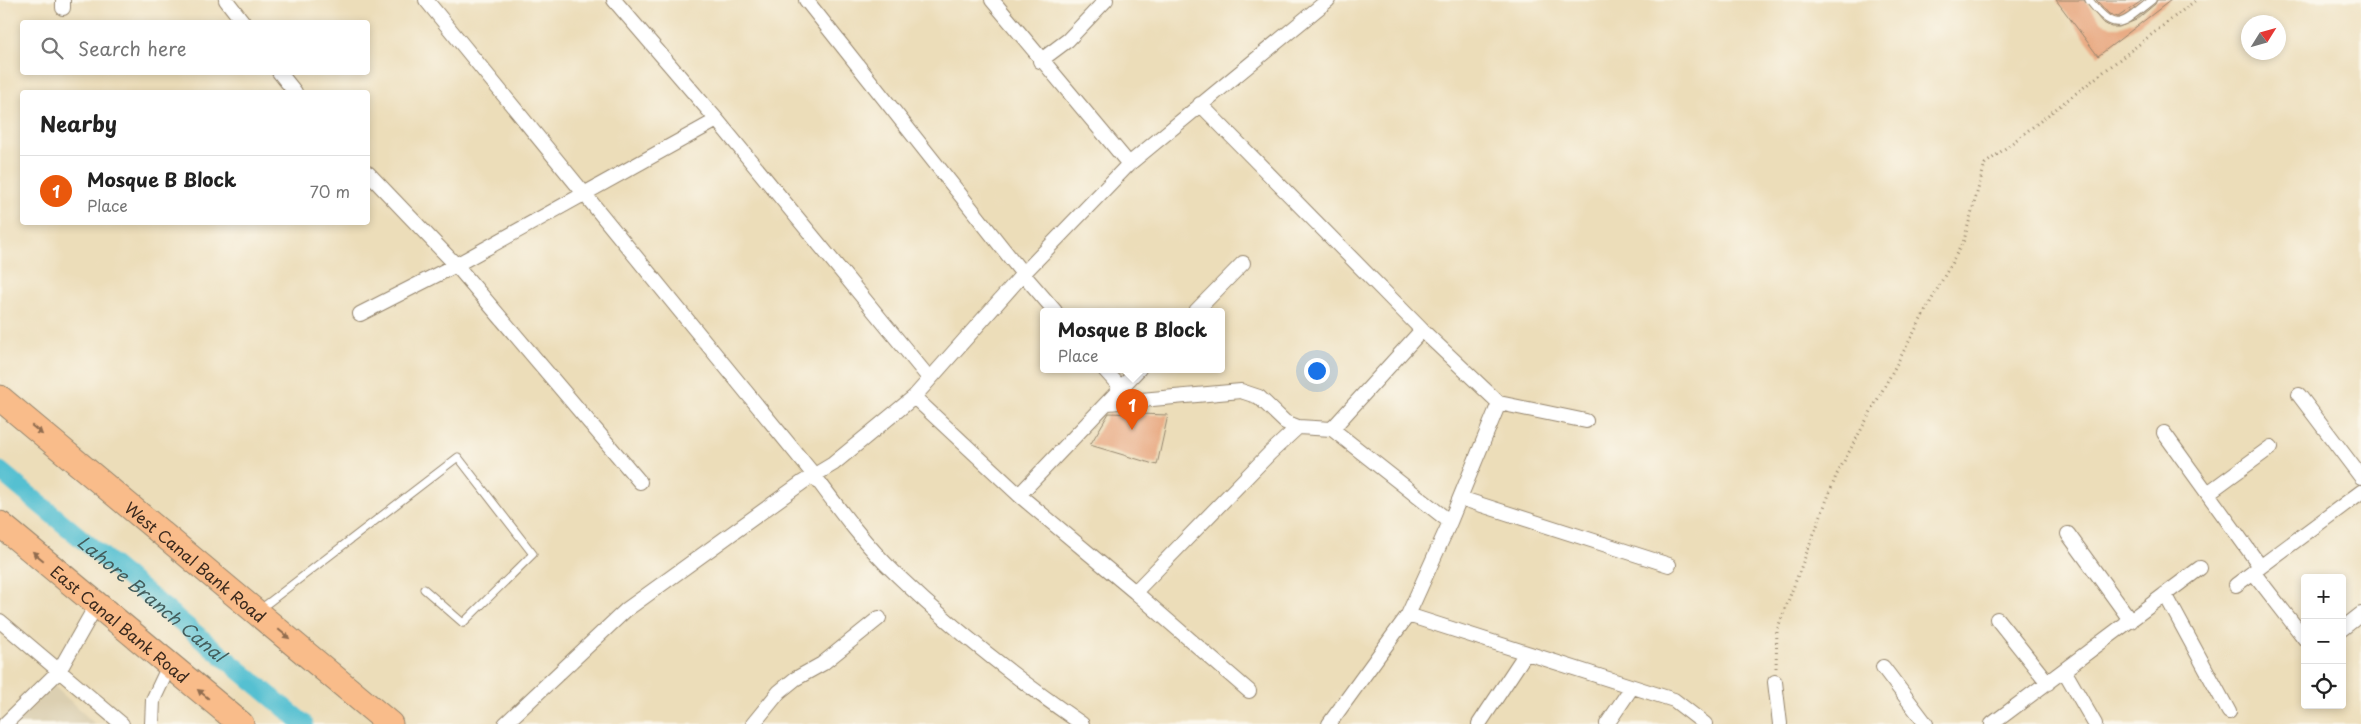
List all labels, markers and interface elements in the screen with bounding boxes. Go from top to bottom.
north arrow [2241,15,2286,60]
search box [20,20,370,75]
icon: search [38,34,66,62]
text: Search here [78,34,187,62]
text: Nearby [40,107,117,139]
text: Mosque B Block [87,165,237,193]
text: 1 [52,179,60,203]
text: 70 m [310,179,350,203]
text: Place [87,193,128,217]
popup [1040,308,1225,373]
text: Mosque B Block [1058,315,1207,343]
text: Place [1058,343,1099,367]
your location [1304,358,1330,384]
pin: 1 [1116,389,1148,430]
one-way arrow [31,424,44,435]
street label: West Canal Bank Road [120,495,272,628]
water label: Lahore Branch Canal [72,528,235,669]
one-way arrow [32,550,45,561]
street label: East Canal Bank Road [46,559,194,688]
map controls [2301,574,2346,709]
button: + [2301,574,2346,619]
button: − [2301,619,2346,664]
one-way arrow [277,629,290,640]
button: locate [2301,664,2346,709]
one-way arrow [197,688,210,699]

